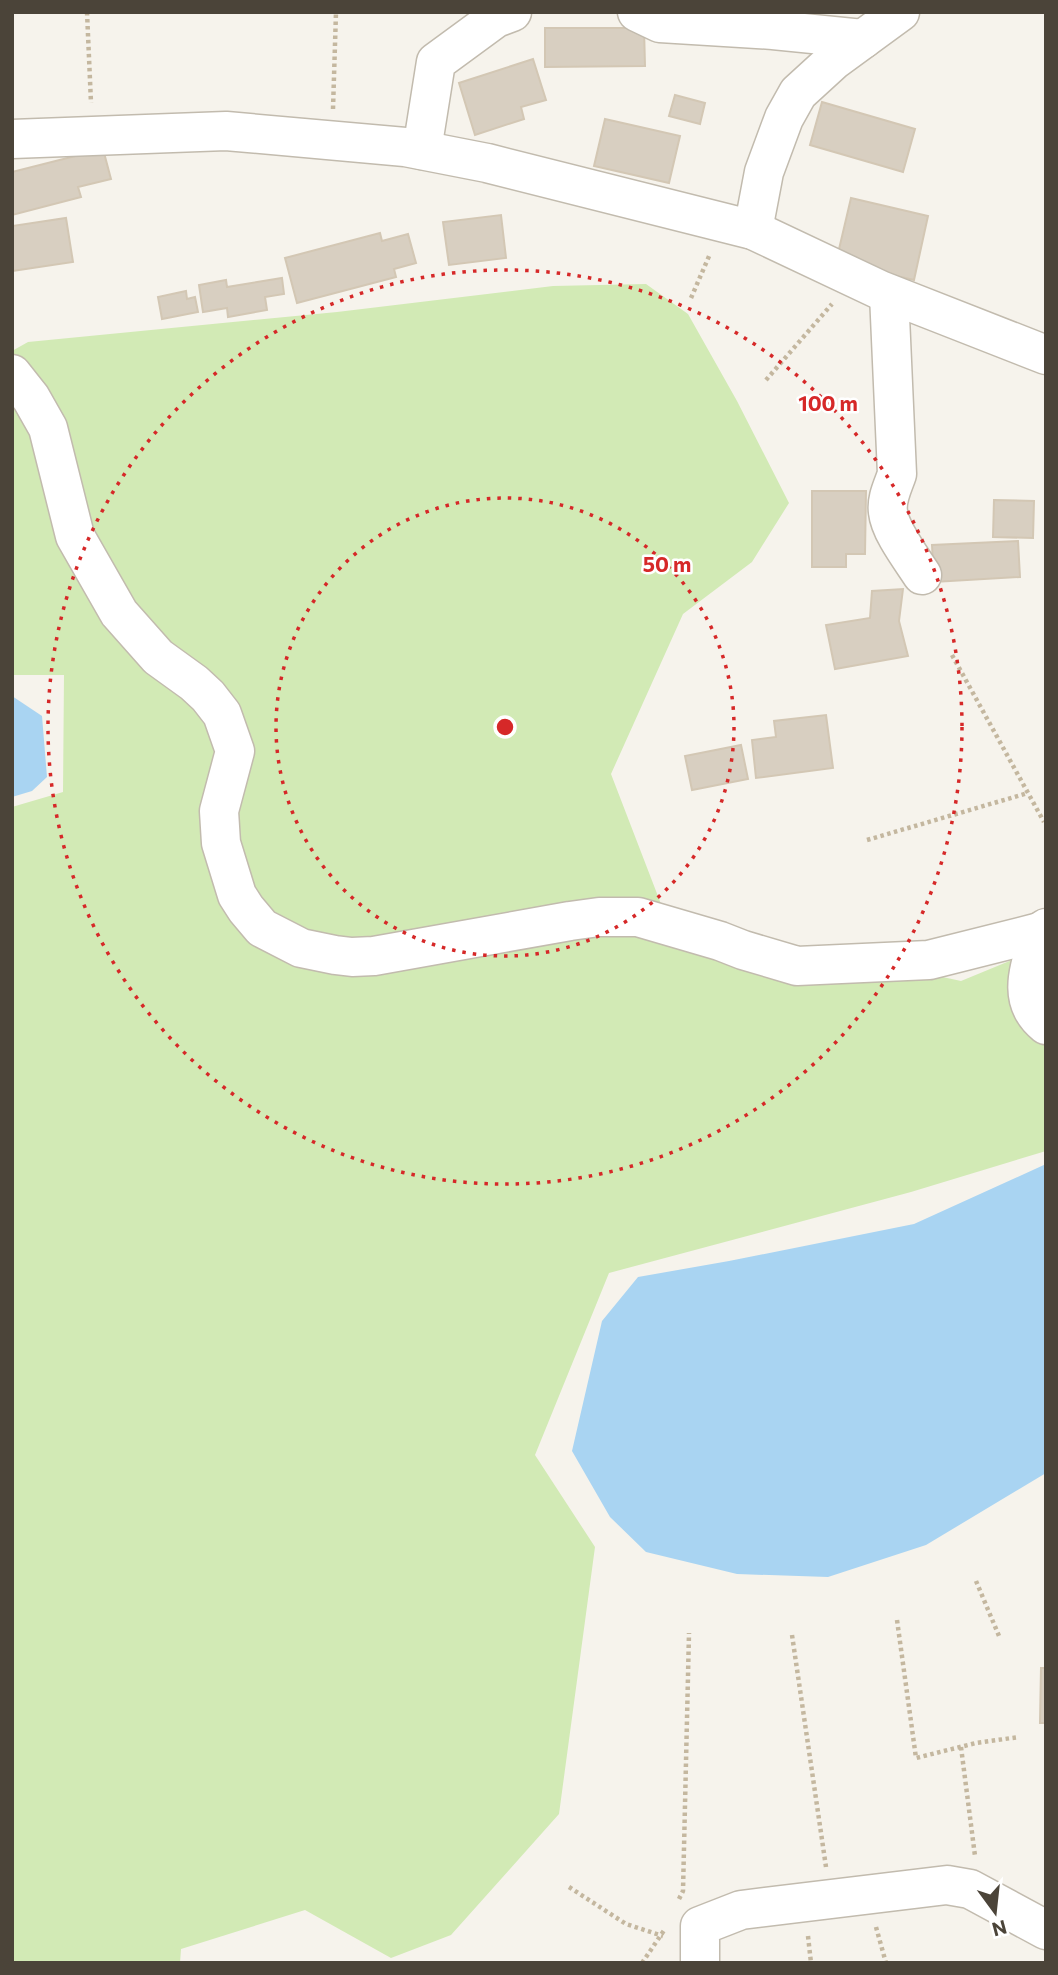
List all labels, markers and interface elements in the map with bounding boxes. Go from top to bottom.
text: 100 m [798,390,858,415]
text: 50 m [643,551,691,576]
centre of rings [493,715,517,739]
north arrow [960,1877,1030,1947]
text: N [990,1916,1009,1942]

